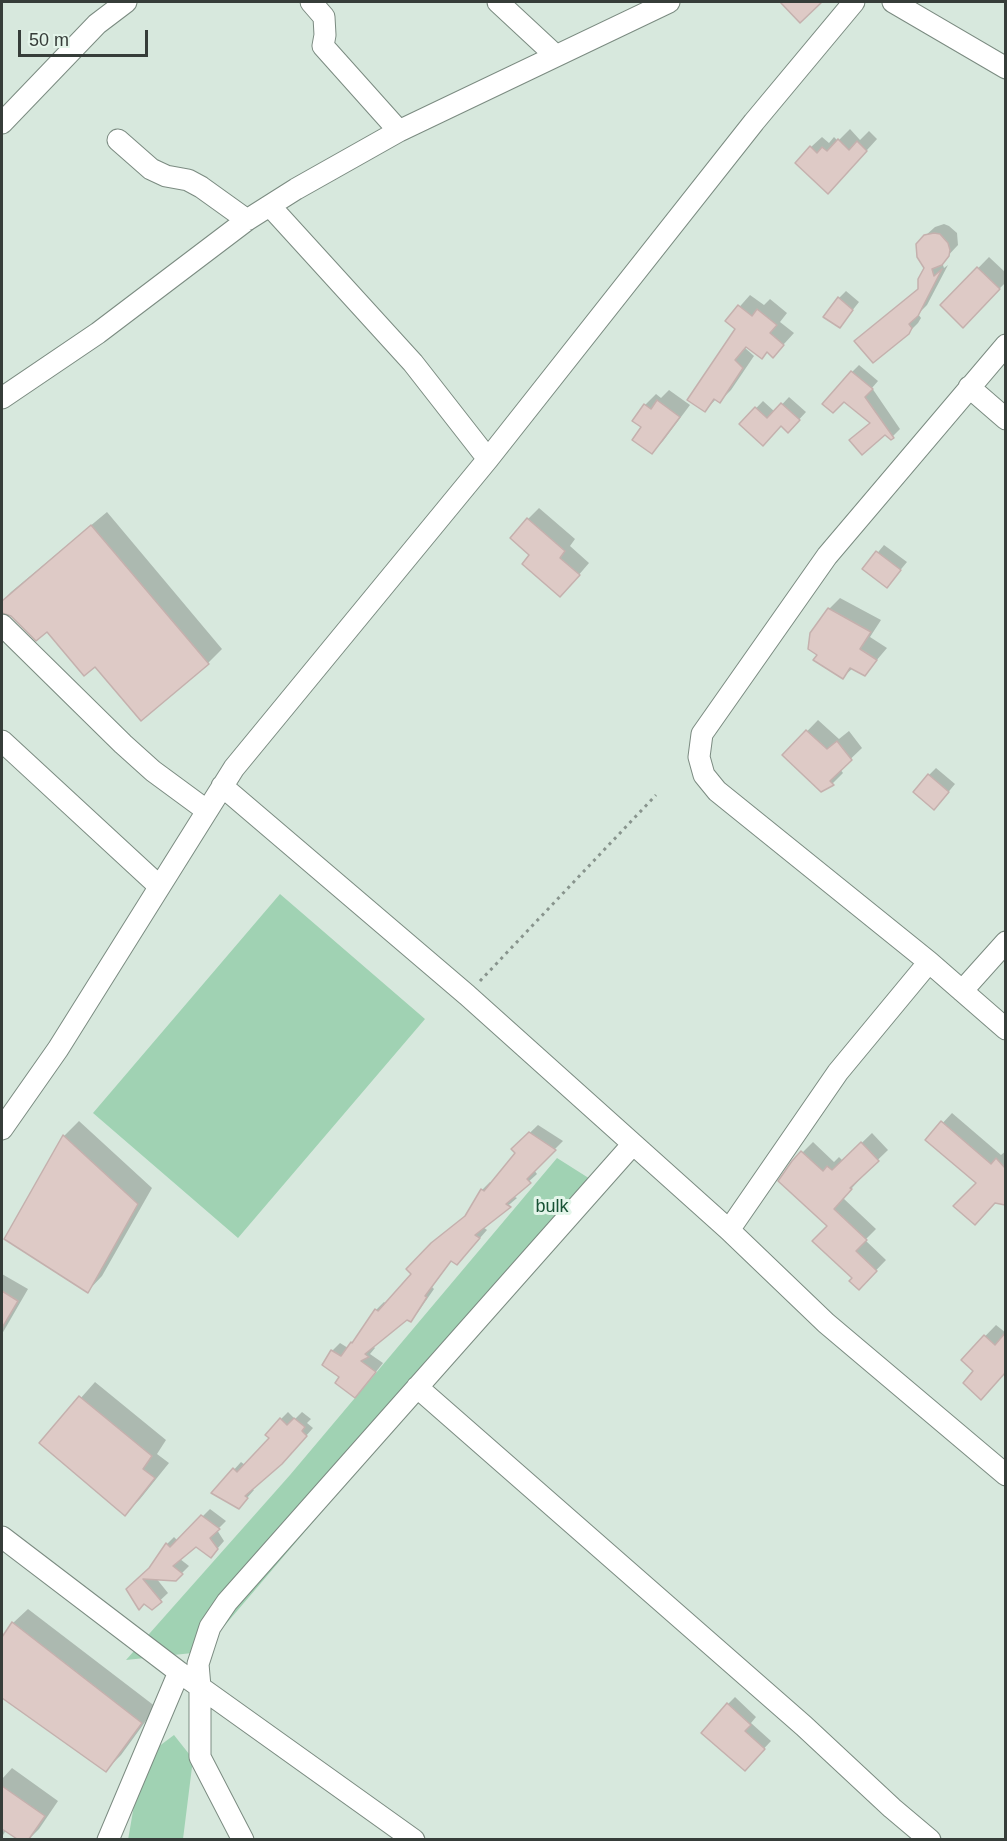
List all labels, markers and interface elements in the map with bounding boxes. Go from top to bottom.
scale bar [21,18,152,56]
text: 50 m [29,30,69,50]
park label: bulk [535,1196,569,1218]

